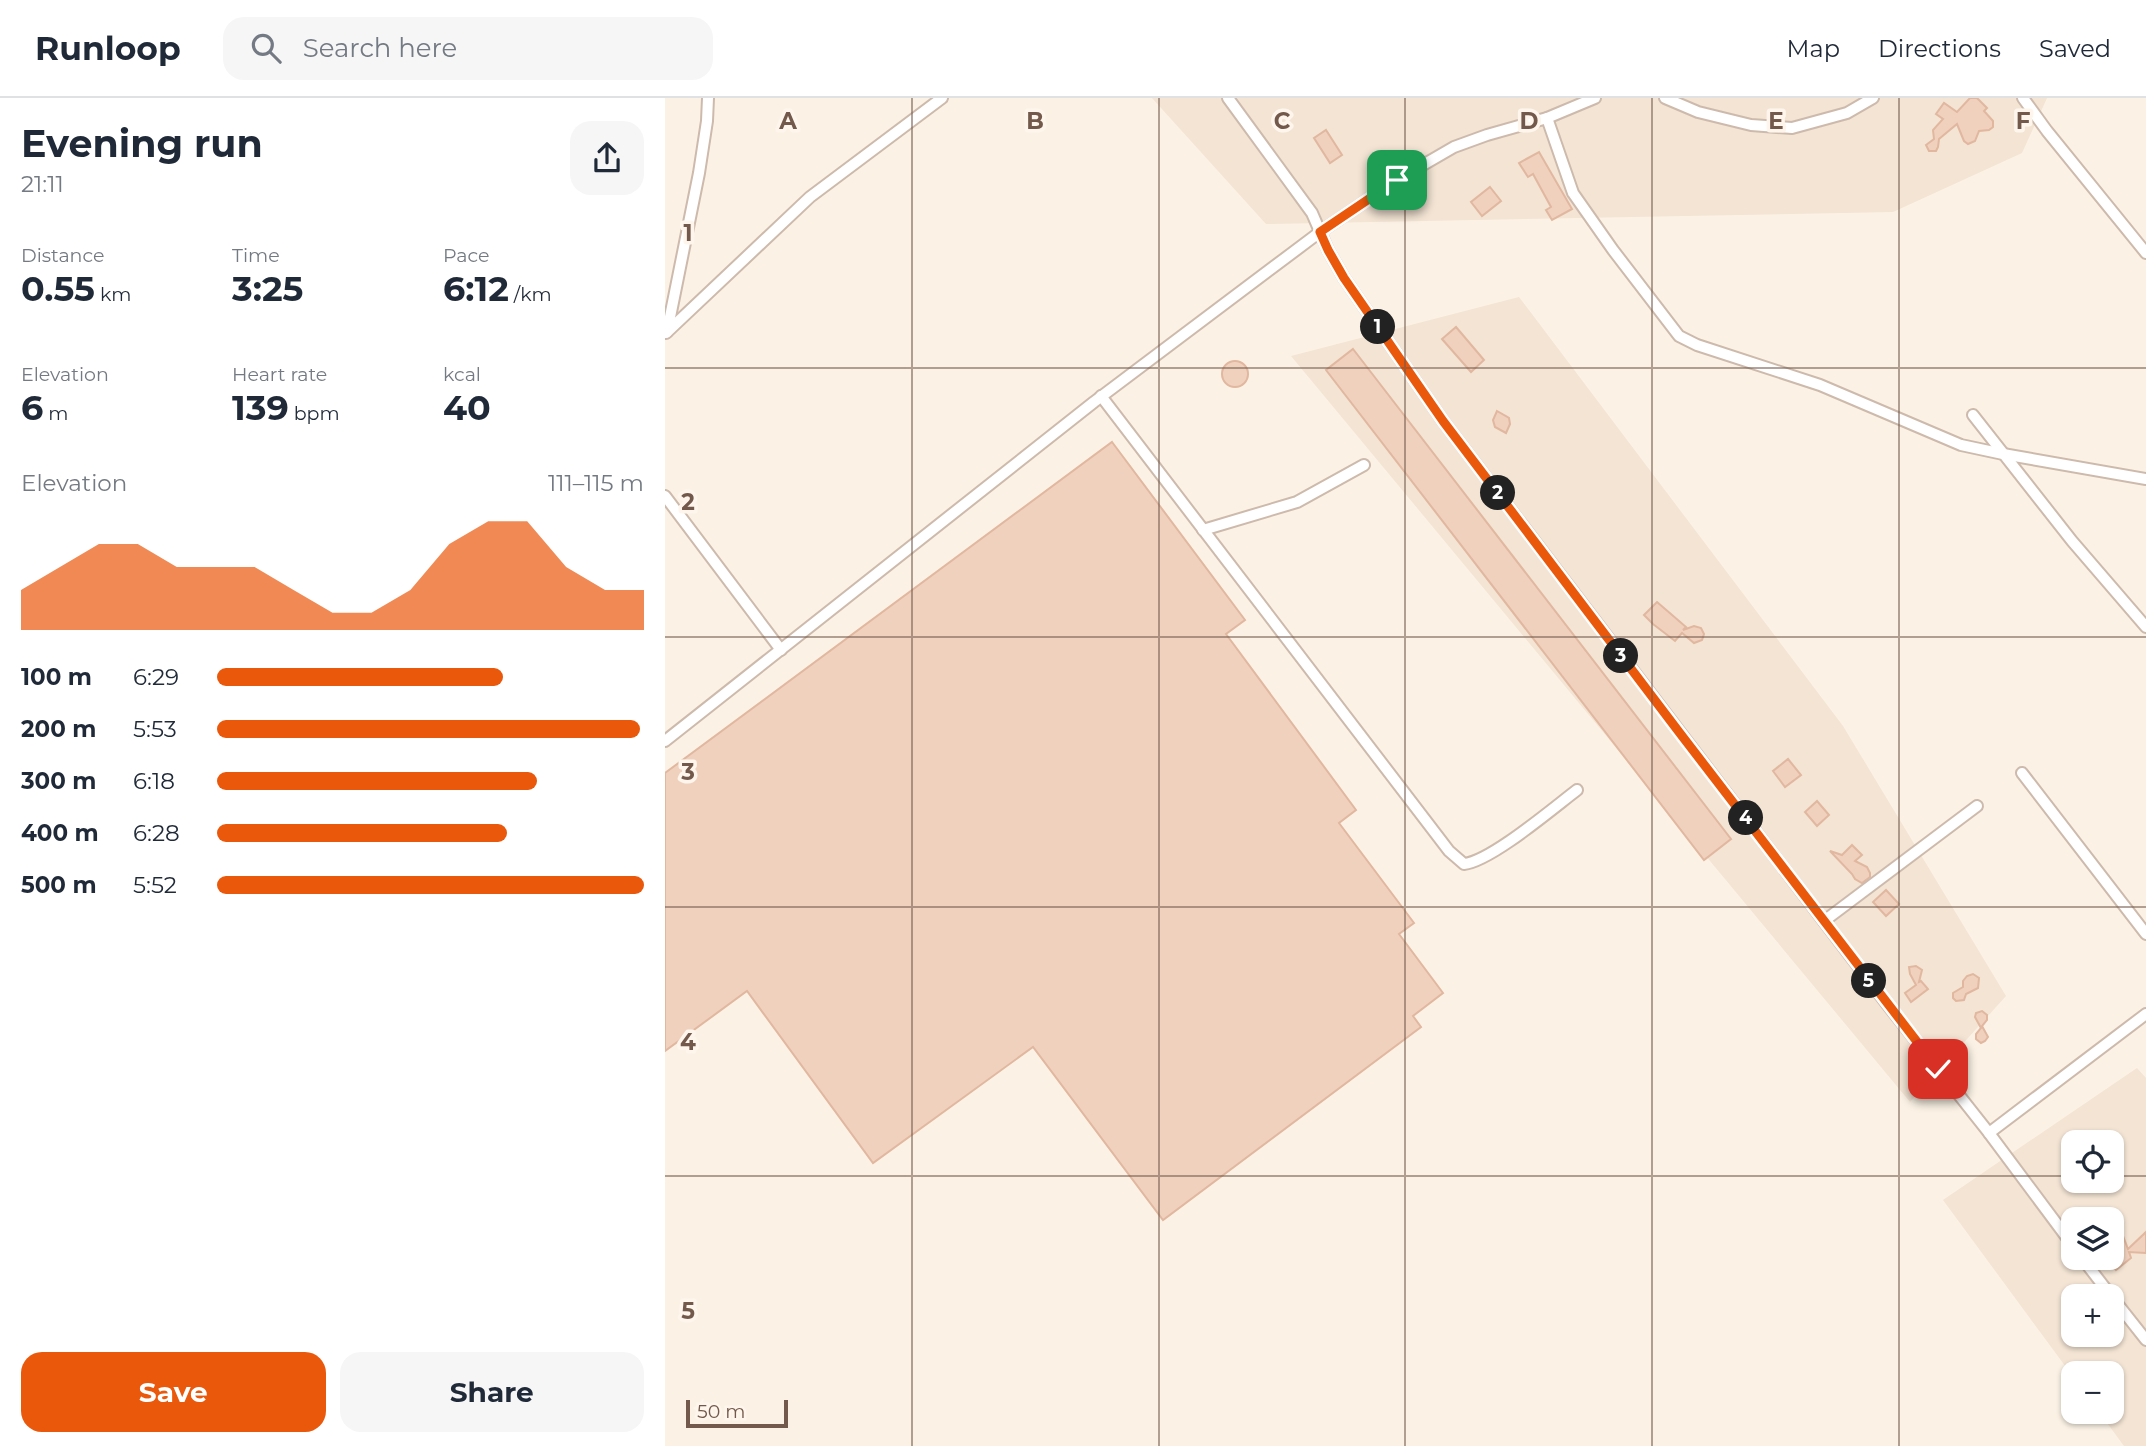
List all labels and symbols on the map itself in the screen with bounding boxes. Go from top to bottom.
text: A [778,107,797,135]
text: B [1026,107,1044,135]
text: C [1274,107,1291,135]
text: D [1520,107,1539,135]
text: E [1768,107,1784,135]
text: F [2016,107,2031,135]
pin [1367,150,1427,210]
text: 1 [683,219,693,247]
pin: 1 [1361,310,1395,344]
pin: 2 [1481,476,1515,510]
text: 2 [681,488,695,516]
pin: 3 [1604,638,1639,674]
text: 3 [680,758,695,786]
pin: 4 [1729,800,1763,836]
pin: 5 [1851,964,1887,998]
text: 4 [680,1028,696,1056]
pin [1908,1039,1968,1099]
text: 5 [681,1297,695,1325]
scale bar [686,1397,787,1429]

